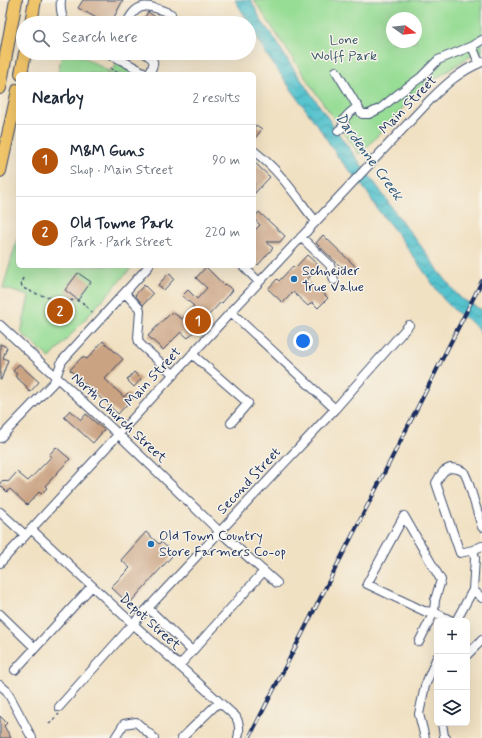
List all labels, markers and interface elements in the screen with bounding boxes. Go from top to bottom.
north arrow [386,12,422,48]
search box [16,16,256,60]
icon: search [30,27,52,49]
text: Search here [62,28,138,48]
park label: Lone Wolff Park [311,31,377,65]
street label: Main Street [375,71,441,138]
text: Nearby [32,87,84,109]
text: 2 results [193,90,240,107]
water label: Dardenne Creek [330,109,408,205]
text: M&M Guns [70,142,144,162]
text: 1 [42,152,48,169]
text: 90 m [212,152,240,169]
text: Shop · Main Street [70,162,174,179]
text: Old Towne Park [70,214,174,234]
text: 2 [42,224,48,241]
text: 220 m [205,224,240,241]
text: Park · Park Street [70,234,172,251]
place label: Schneider True Value [302,262,364,296]
marker: Schneider True Value [289,274,299,284]
pin: 2 [47,296,73,326]
pin: 1 [185,306,211,336]
your location [293,331,313,351]
street label: Main Street [121,343,185,411]
street label: North Church Street [67,369,171,468]
street label: Second Street [213,444,285,518]
place label: Old Town Country Store Farmers Co-op [159,527,286,561]
marker: Old Town Country Store Farmers Co-op [146,539,156,549]
street label: Depot Street [115,589,185,655]
map controls [434,618,470,726]
button: + [434,618,470,654]
button: − [434,654,470,690]
button: layers [434,690,470,726]

